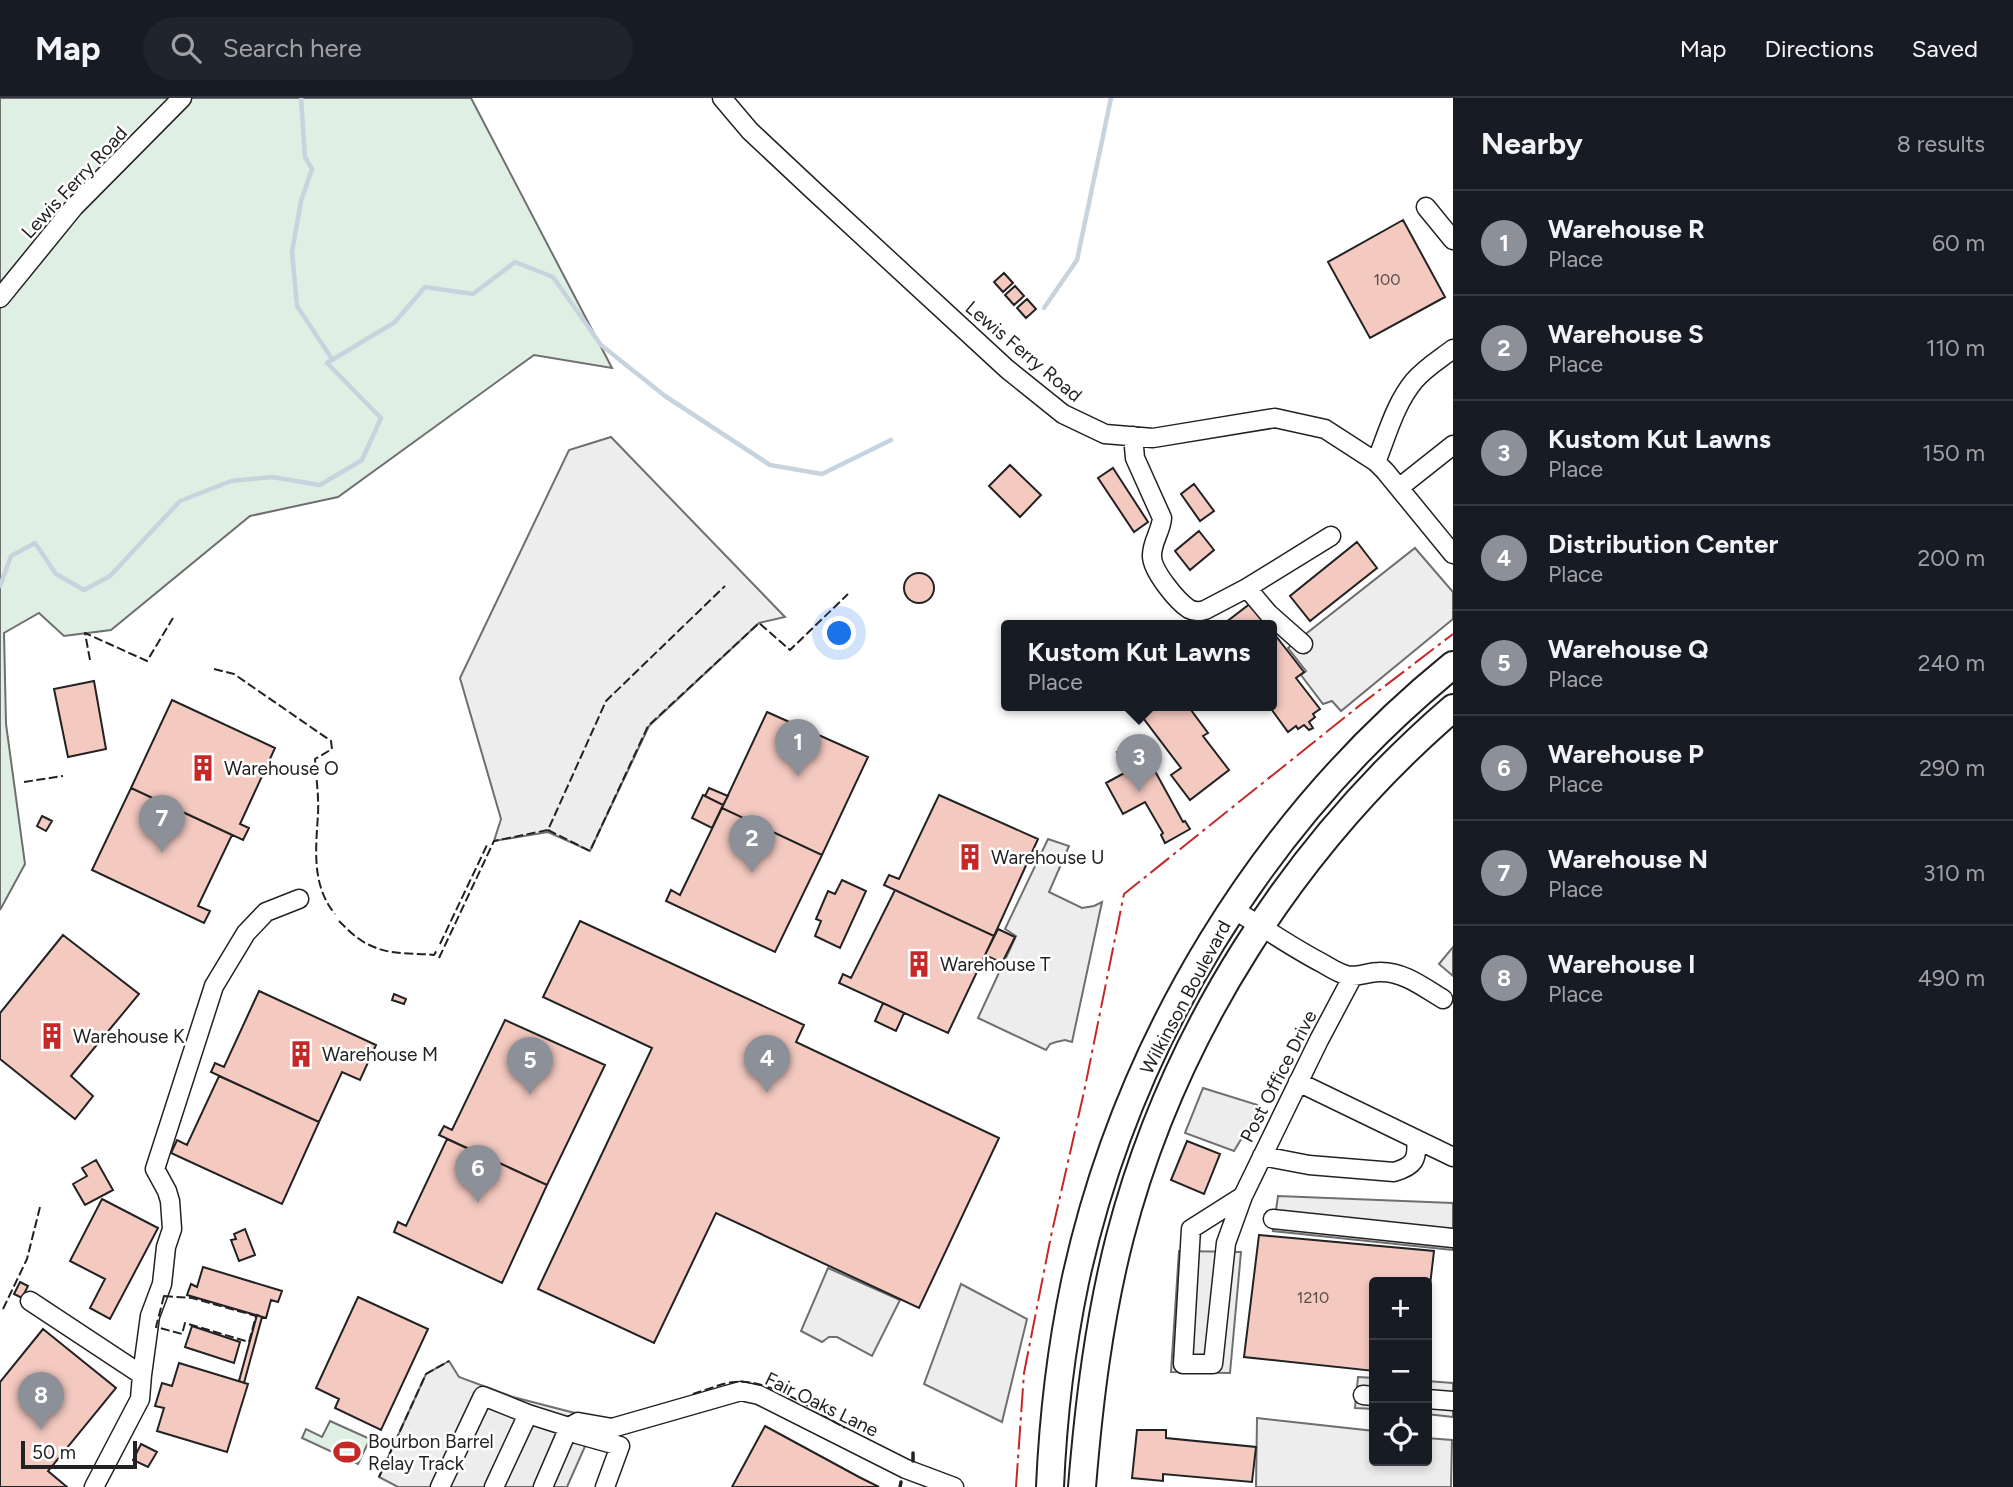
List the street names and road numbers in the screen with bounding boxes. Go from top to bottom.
street label: Lewis Ferry Road [17,122,132,243]
street label: Lewis Ferry Road [961,296,1086,407]
street label: Wilkinson Boulevard [1135,916,1236,1078]
street label: Post Office Drive [1235,1006,1322,1146]
street label: Fair Oaks Lane [761,1367,882,1442]

